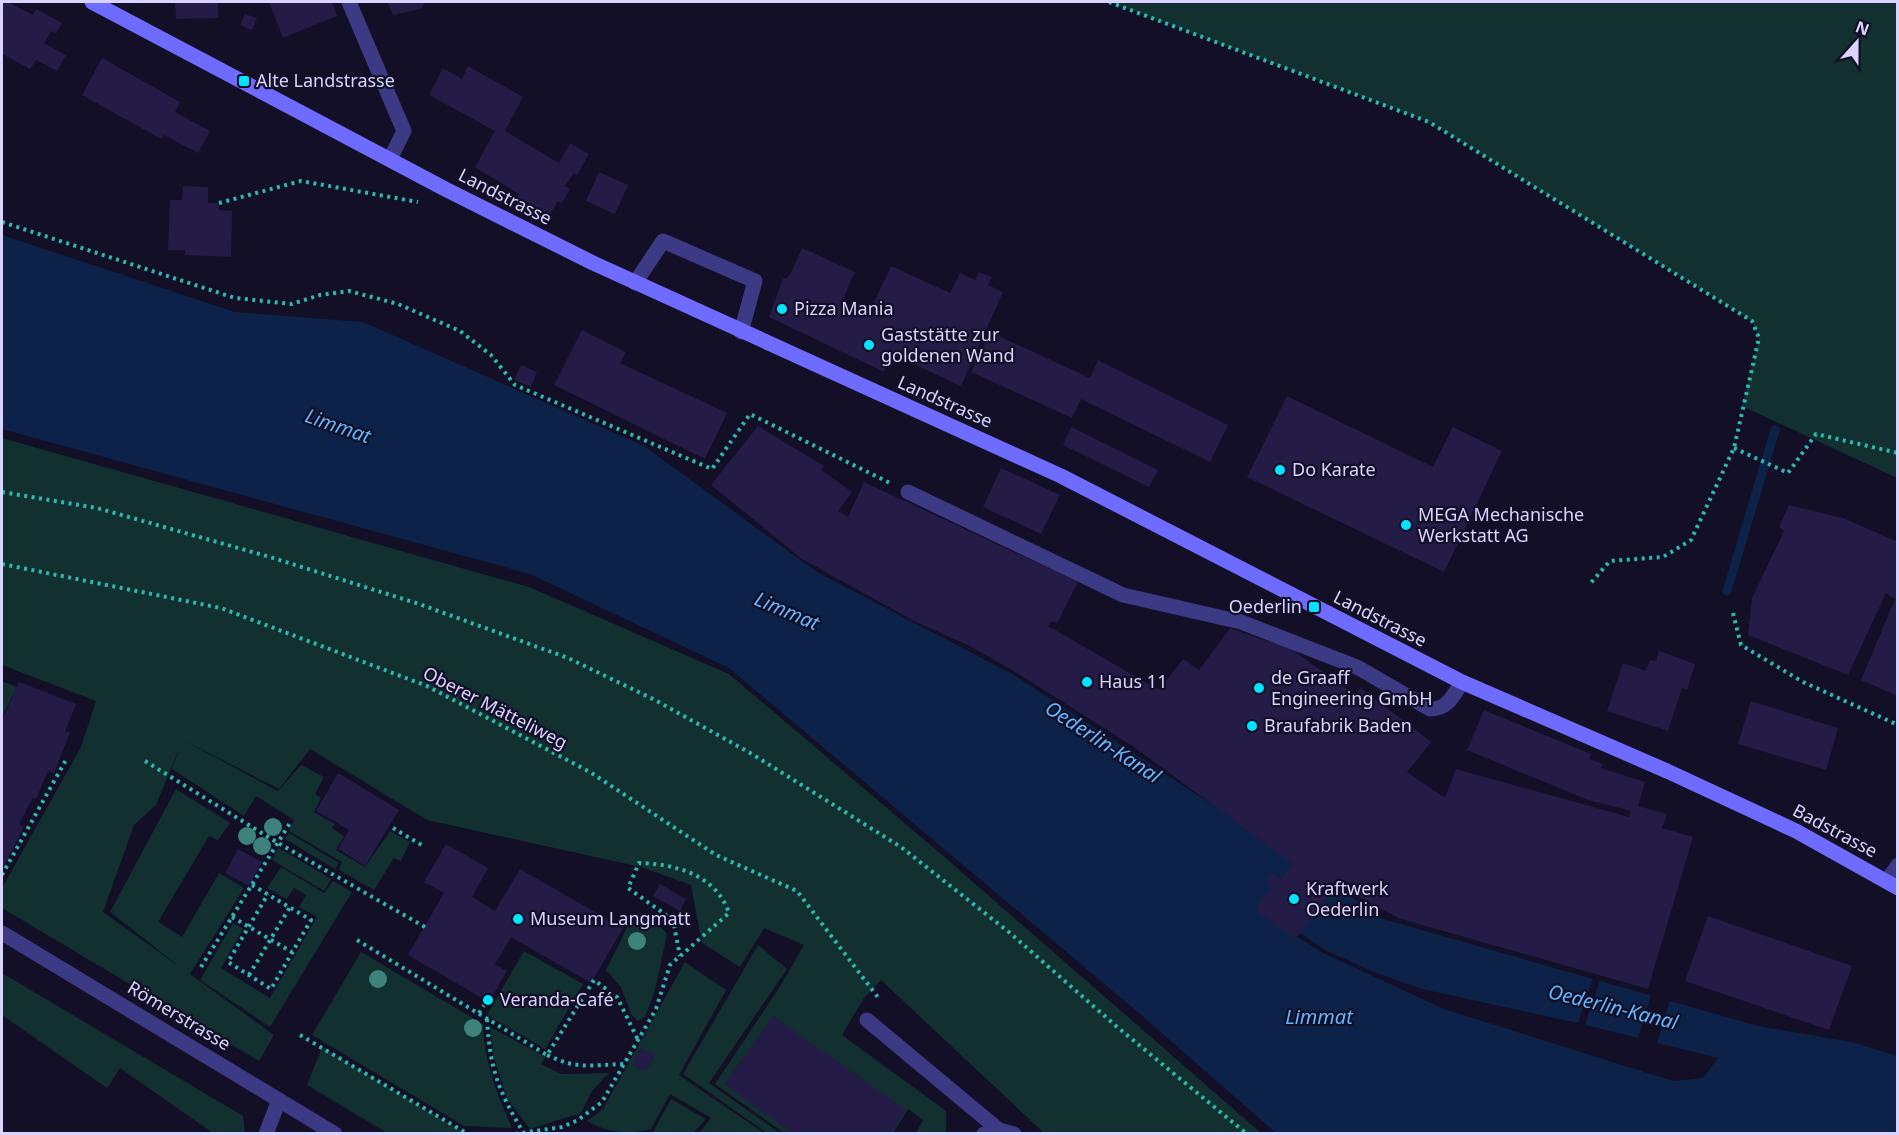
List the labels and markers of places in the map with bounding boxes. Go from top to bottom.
place label: Alte Landstrasse [256,68,395,92]
marker: Alte Landstrasse [237,74,251,88]
place label: Pizza Mania [794,296,894,320]
marker: Pizza Mania [775,302,789,316]
place label: Gaststätte zur goldenen Wand [881,322,1015,367]
marker: Gaststätte zur goldenen Wand [862,338,876,352]
place label: Do Karate [1292,457,1376,481]
marker: Do Karate [1273,463,1287,477]
place label: MEGA Mechanische Werkstatt AG [1418,502,1584,547]
marker: MEGA Mechanische Werkstatt AG [1399,518,1413,532]
place label: Oederlin [1229,594,1302,618]
marker: Oederlin [1307,600,1321,614]
place label: de Graaff Engineering GmbH [1271,665,1433,710]
place label: Haus 11 [1099,669,1167,693]
marker: Haus 11 [1080,675,1094,689]
marker: de Graaff Engineering GmbH [1252,681,1266,695]
place label: Braufabrik Baden [1264,713,1412,737]
marker: Braufabrik Baden [1245,719,1259,733]
place label: Kraftwerk Oederlin [1306,876,1389,921]
marker: Kraftwerk Oederlin [1287,892,1301,906]
place label: Museum Langmatt [530,906,691,930]
marker: Museum Langmatt [511,912,525,926]
place label: Veranda-Café [500,987,614,1011]
marker: Veranda-Café [481,993,495,1007]

